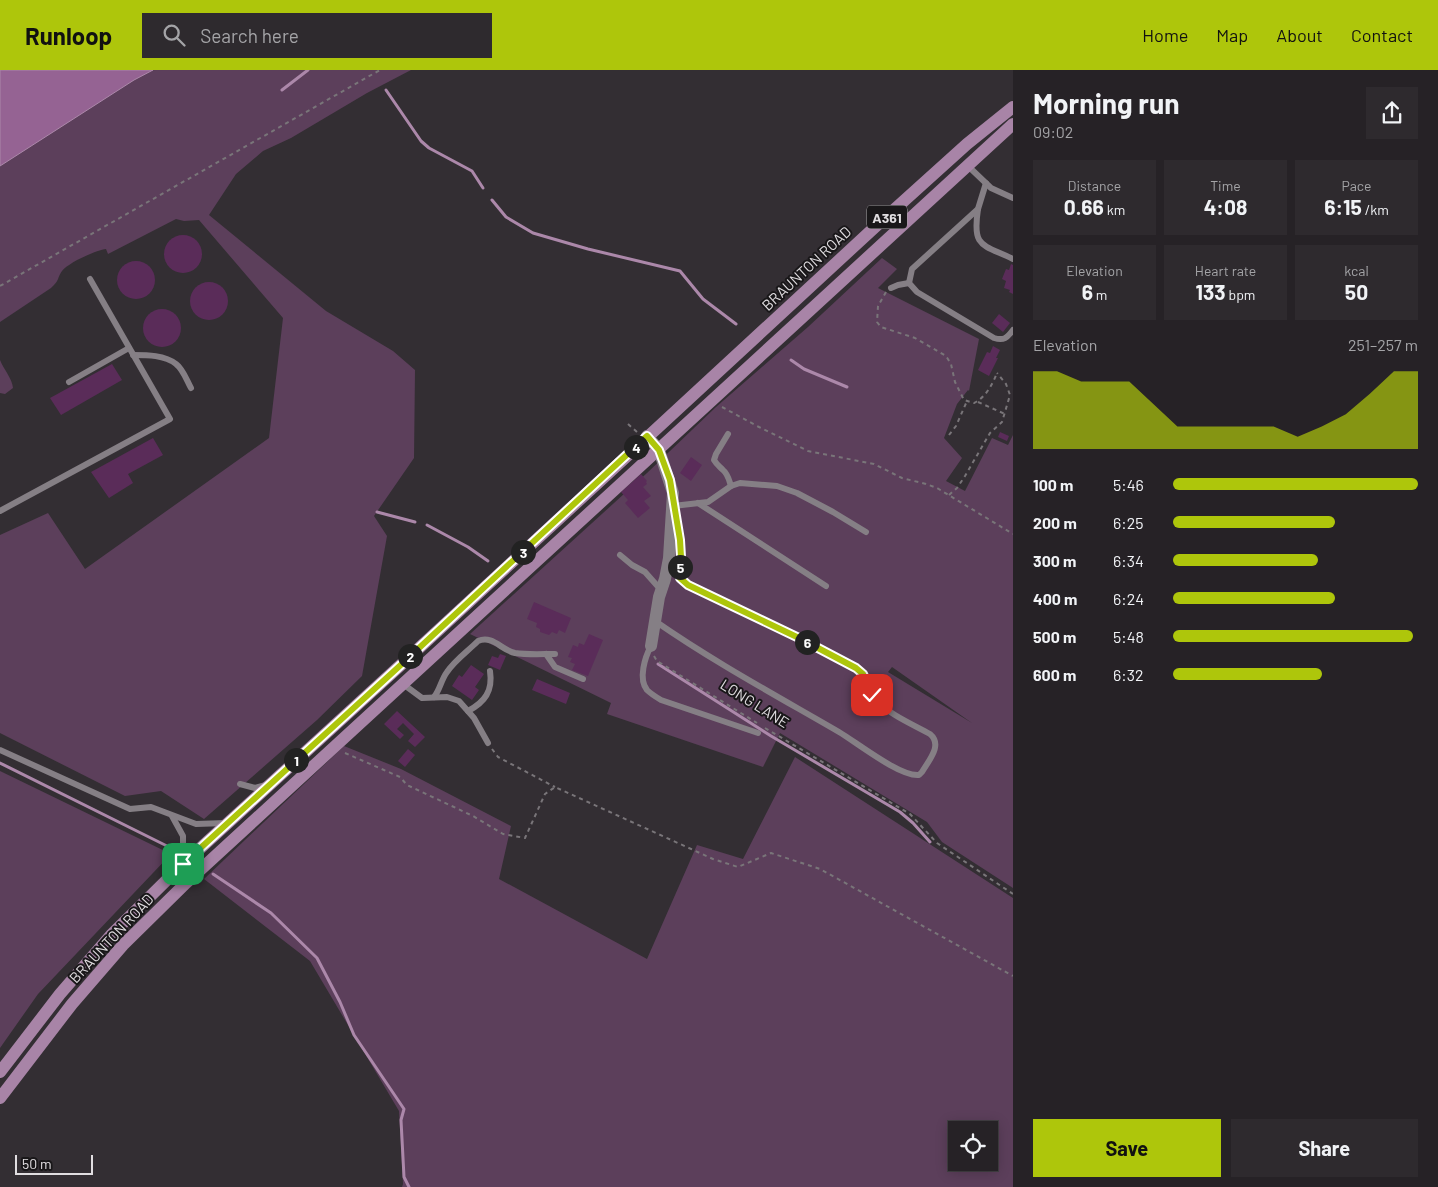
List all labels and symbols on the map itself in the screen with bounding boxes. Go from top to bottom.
road number: A361 [867,206,907,228]
street label: BRAUNTON ROAD [758,222,854,314]
pin: 4 [624,434,648,460]
pin: 3 [510,540,536,564]
pin: 5 [668,554,692,580]
pin: 6 [794,630,820,654]
pin: 2 [398,644,422,668]
pin [851,674,893,716]
street label: LONG LANE [717,675,793,731]
pin: 1 [284,748,308,772]
pin [162,843,204,885]
street label: BRAUNTON ROAD [65,890,157,986]
scale bar [15,1152,92,1175]

